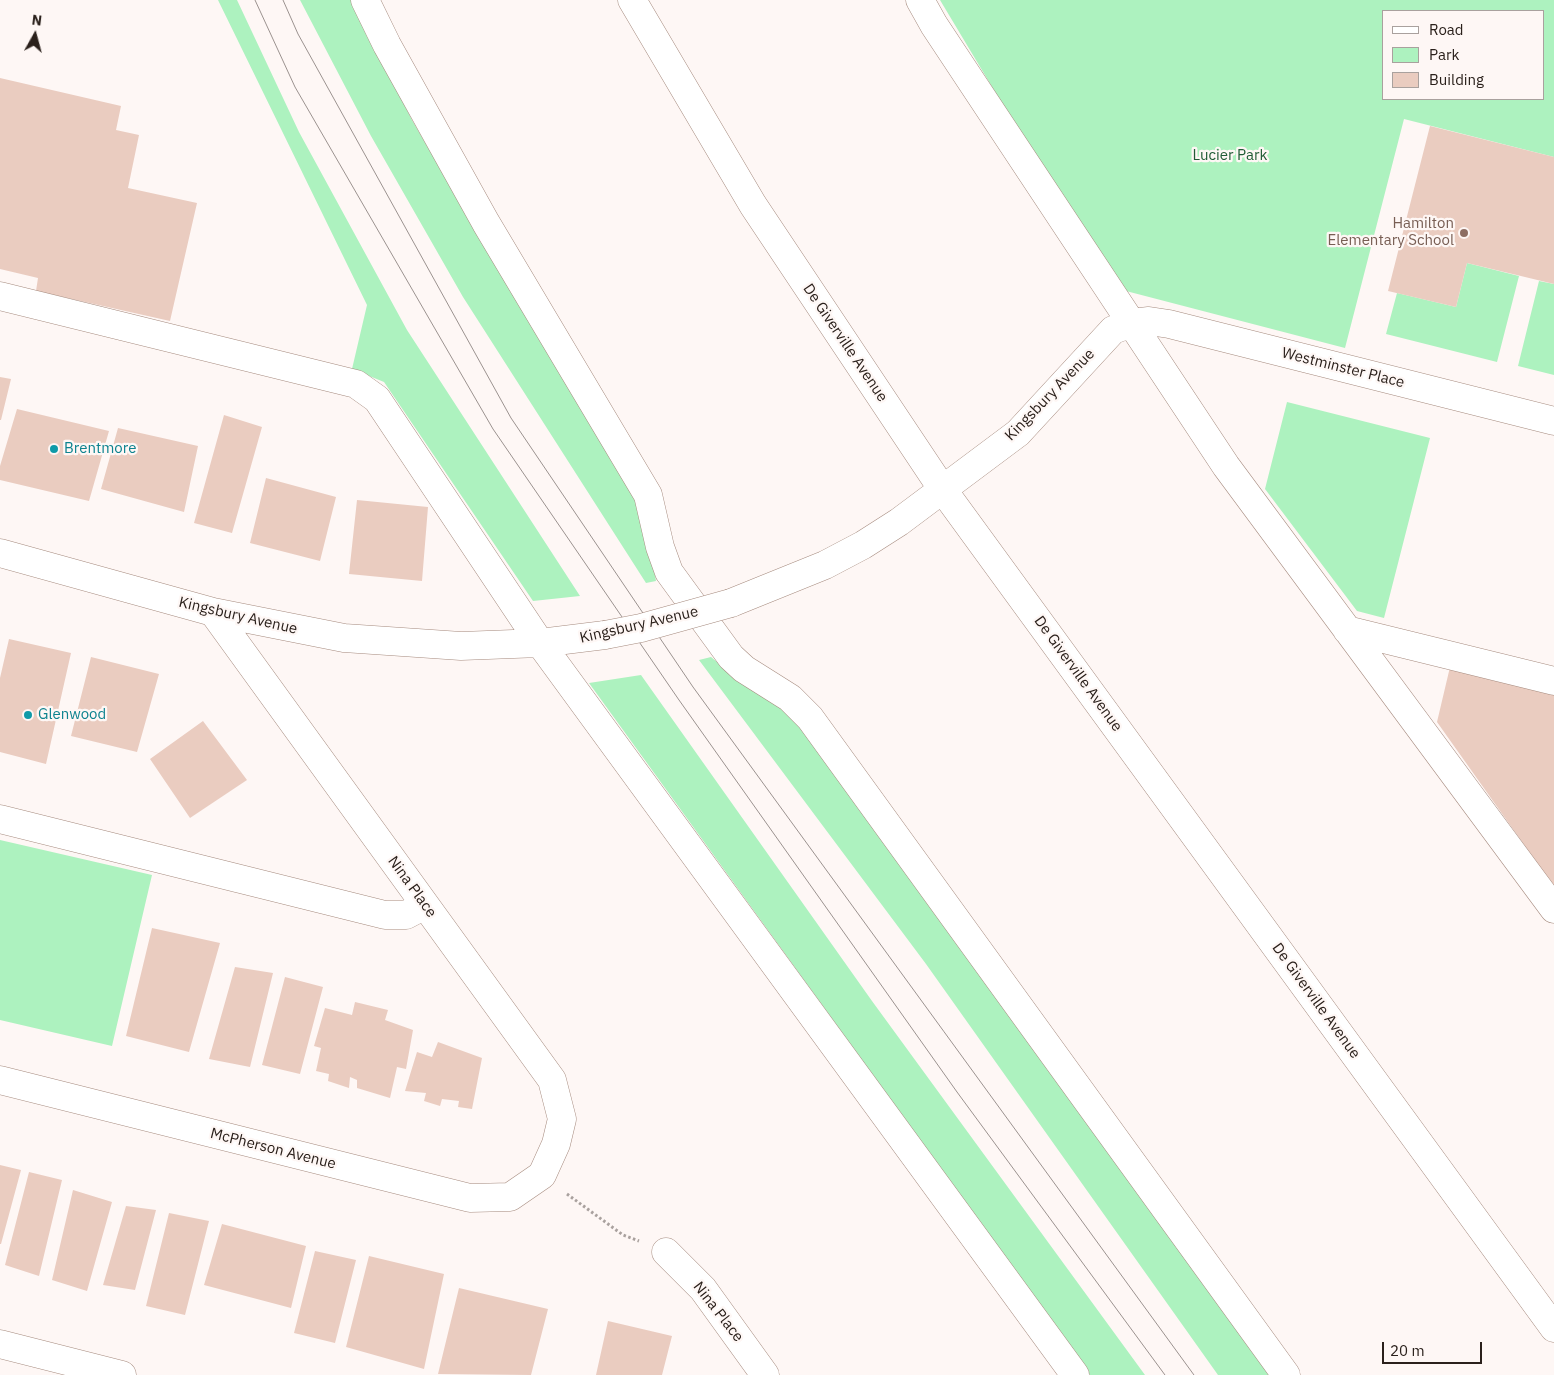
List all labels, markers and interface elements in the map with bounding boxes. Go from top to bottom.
north arrow [10,10,60,60]
legend [1382,10,1544,100]
text: N [31,11,43,30]
text: Road [1429,20,1464,39]
text: Park [1429,45,1459,64]
text: Building [1429,70,1484,89]
park label: Lucier Park [1193,147,1267,165]
place label: Hamilton Elementary School [1327,215,1454,250]
marker: Hamilton Elementary School [1458,227,1470,239]
street label: De Giverville Avenue [799,281,891,405]
street label: Westminster Place [1280,344,1406,392]
street label: Kingsbury Avenue [1002,345,1098,445]
place label: Brentmore [64,440,136,458]
marker: Brentmore [48,443,60,455]
street label: Kingsbury Avenue [177,594,299,638]
street label: Kingsbury Avenue [578,603,700,647]
street label: De Giverville Avenue [1030,613,1126,735]
place label: Glenwood [38,706,106,724]
marker: Glenwood [22,709,34,721]
street label: Nina Place [384,853,440,921]
street label: De Giverville Avenue [1268,940,1364,1062]
street label: McPherson Avenue [208,1125,338,1173]
street label: Nina Place [689,1278,747,1346]
scale bar [1384,1332,1484,1364]
text: 20 m [1390,1341,1425,1360]

